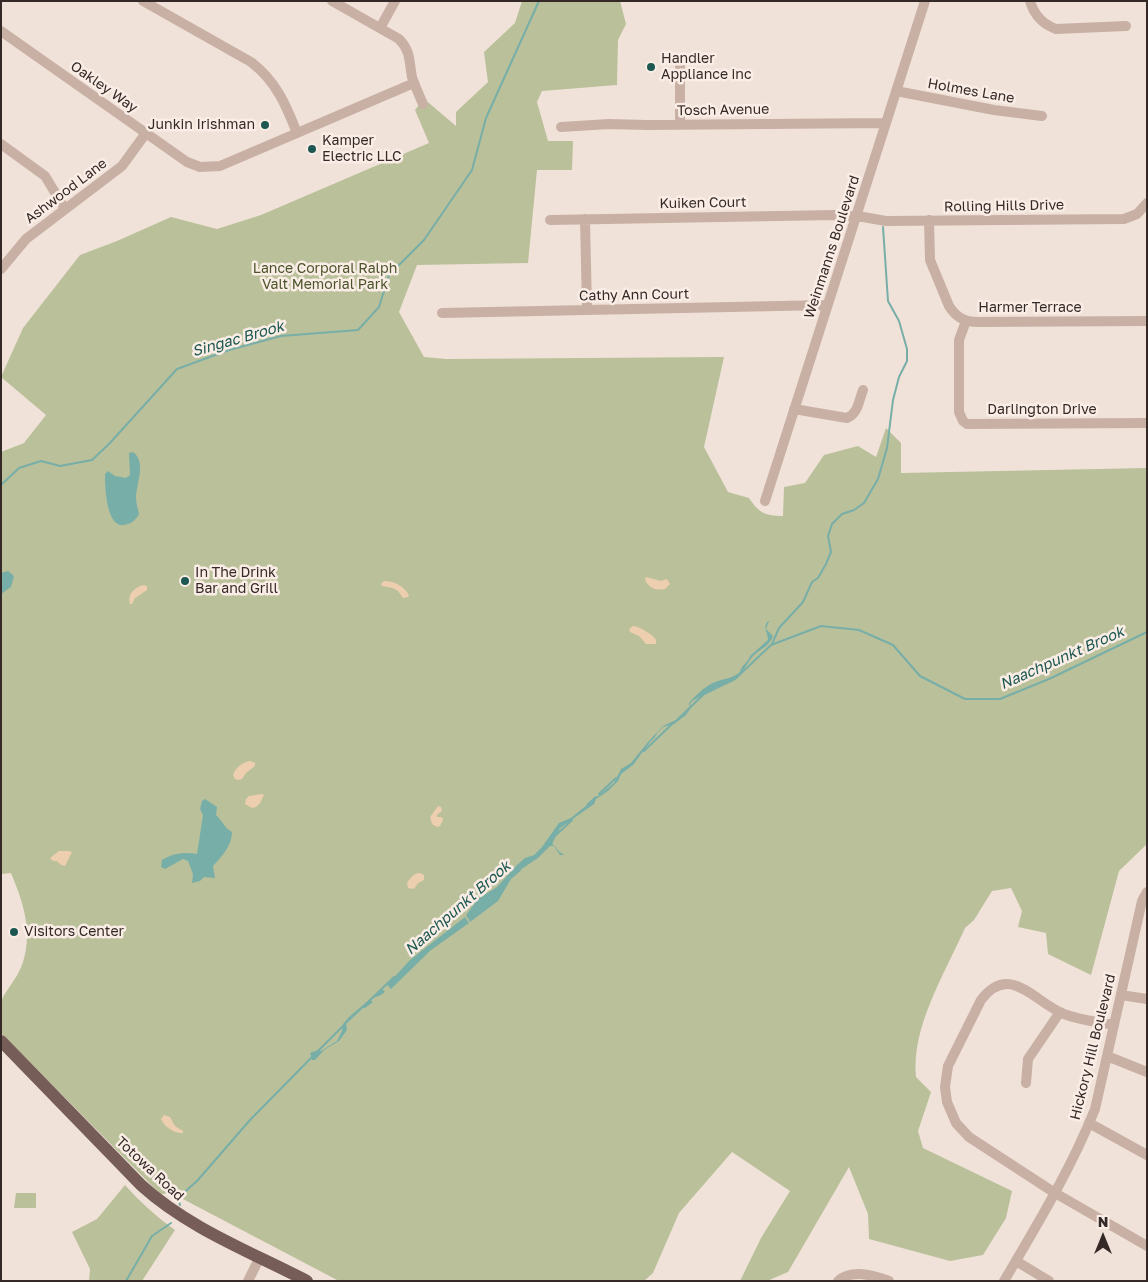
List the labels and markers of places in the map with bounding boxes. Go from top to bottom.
place label: Handler Appliance inc [661,51,752,84]
marker: Handler Appliance inc [645,61,657,73]
place label: Junkin Irishman [148,117,255,133]
marker: Junkin Irishman [259,119,271,131]
place label: Kamper Electric LLC [322,133,401,166]
marker: Kamper Electric LLC [306,143,318,155]
place label: In The Drink Bar and Grill [195,565,278,598]
marker: In The Drink Bar and Grill [179,575,191,587]
place label: Visitors Center [24,924,124,940]
marker: Visitors Center [8,926,20,938]

